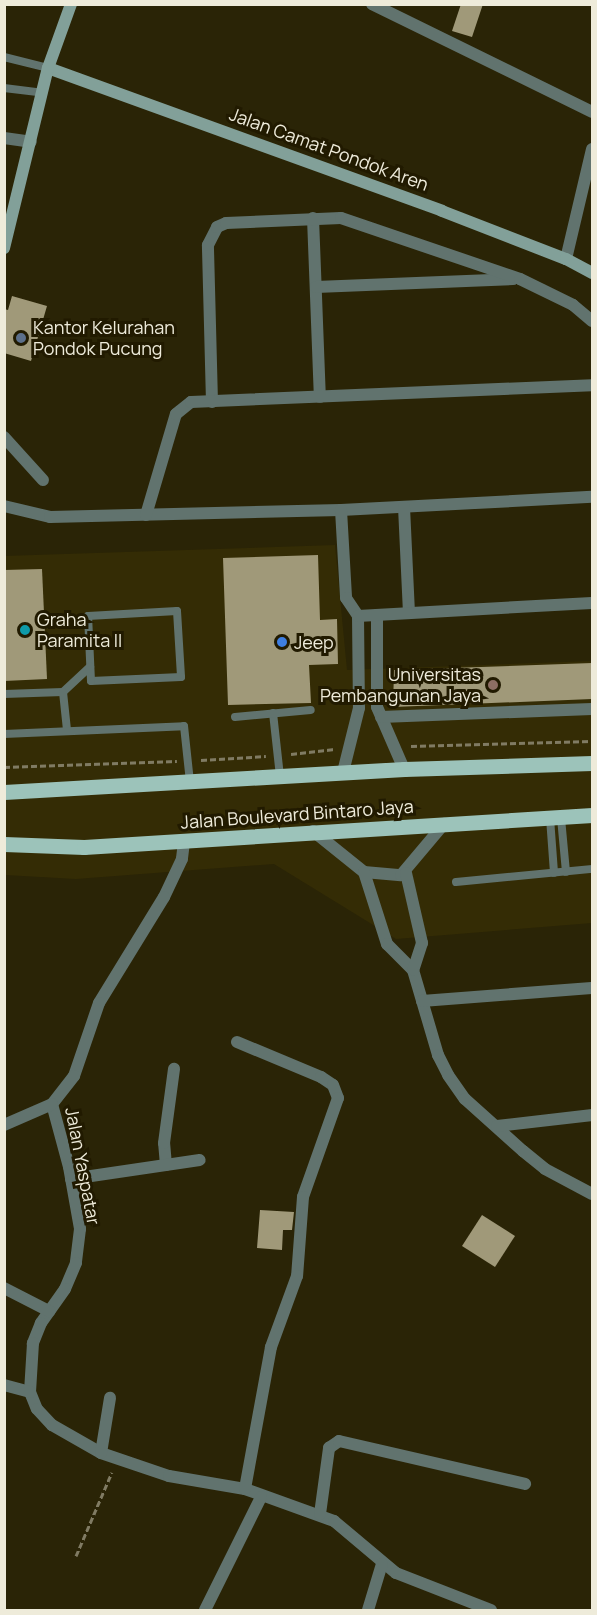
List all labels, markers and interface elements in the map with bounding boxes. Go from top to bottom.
street label: Jalan Camat Pondok Aren [226,103,432,195]
place label: Kantor Kelurahan Pondok Pucung [33,317,175,360]
marker: Kantor Kelurahan Pondok Pucung [14,331,28,345]
place label: Graha Paramita II [37,609,122,652]
marker: Graha Paramita II [18,623,32,637]
place label: Jeep [294,631,334,653]
marker: Jeep [275,635,289,649]
place label: Universitas Pembangunan Jaya [320,664,481,706]
marker: Universitas Pembangunan Jaya [486,678,500,692]
street label: Jalan Boulevard Bintaro Jaya [180,795,414,833]
street label: Jalan Yaspatar [61,1105,105,1227]

